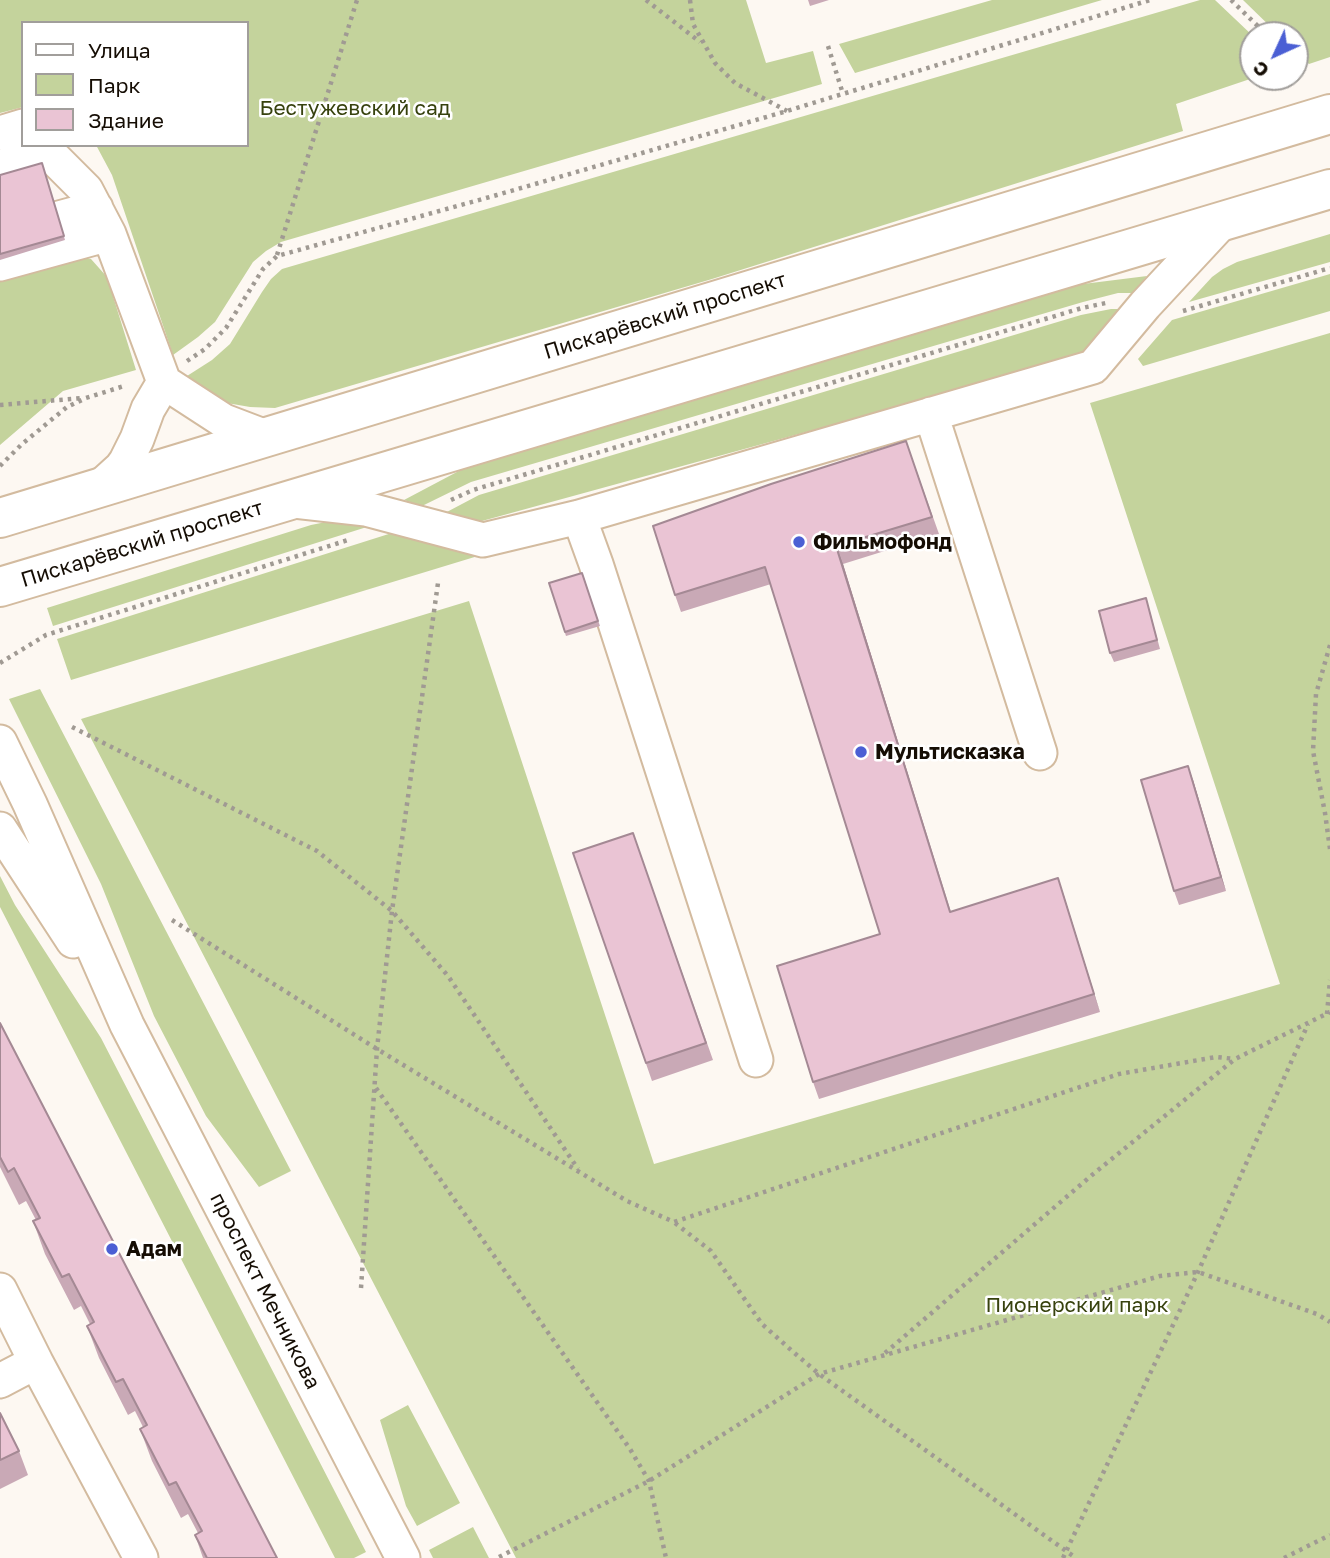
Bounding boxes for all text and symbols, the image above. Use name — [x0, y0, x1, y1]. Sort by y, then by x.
legend — [21, 21, 248, 147]
north arrow — [1239, 21, 1309, 91]
text: Улица — [88, 37, 151, 63]
text: С — [1247, 57, 1273, 83]
text: Парк — [88, 72, 141, 98]
park label: Бестужевский сад — [259, 95, 451, 121]
text: Здание — [88, 107, 164, 133]
street label: Пискарёвский проспект — [541, 267, 789, 365]
street label: Пискарёвский проспект — [18, 495, 266, 593]
place label: Фильмофонд — [813, 529, 952, 555]
marker: Фильмофонд — [791, 534, 807, 550]
place label: Мультисказка — [875, 739, 1025, 765]
marker: Мультисказка — [853, 744, 869, 760]
street label: проспект Мечникова — [204, 1188, 326, 1394]
place label: Адам — [126, 1236, 182, 1262]
marker: Адам — [104, 1241, 120, 1257]
park label: Пионерский парк — [986, 1292, 1168, 1318]

